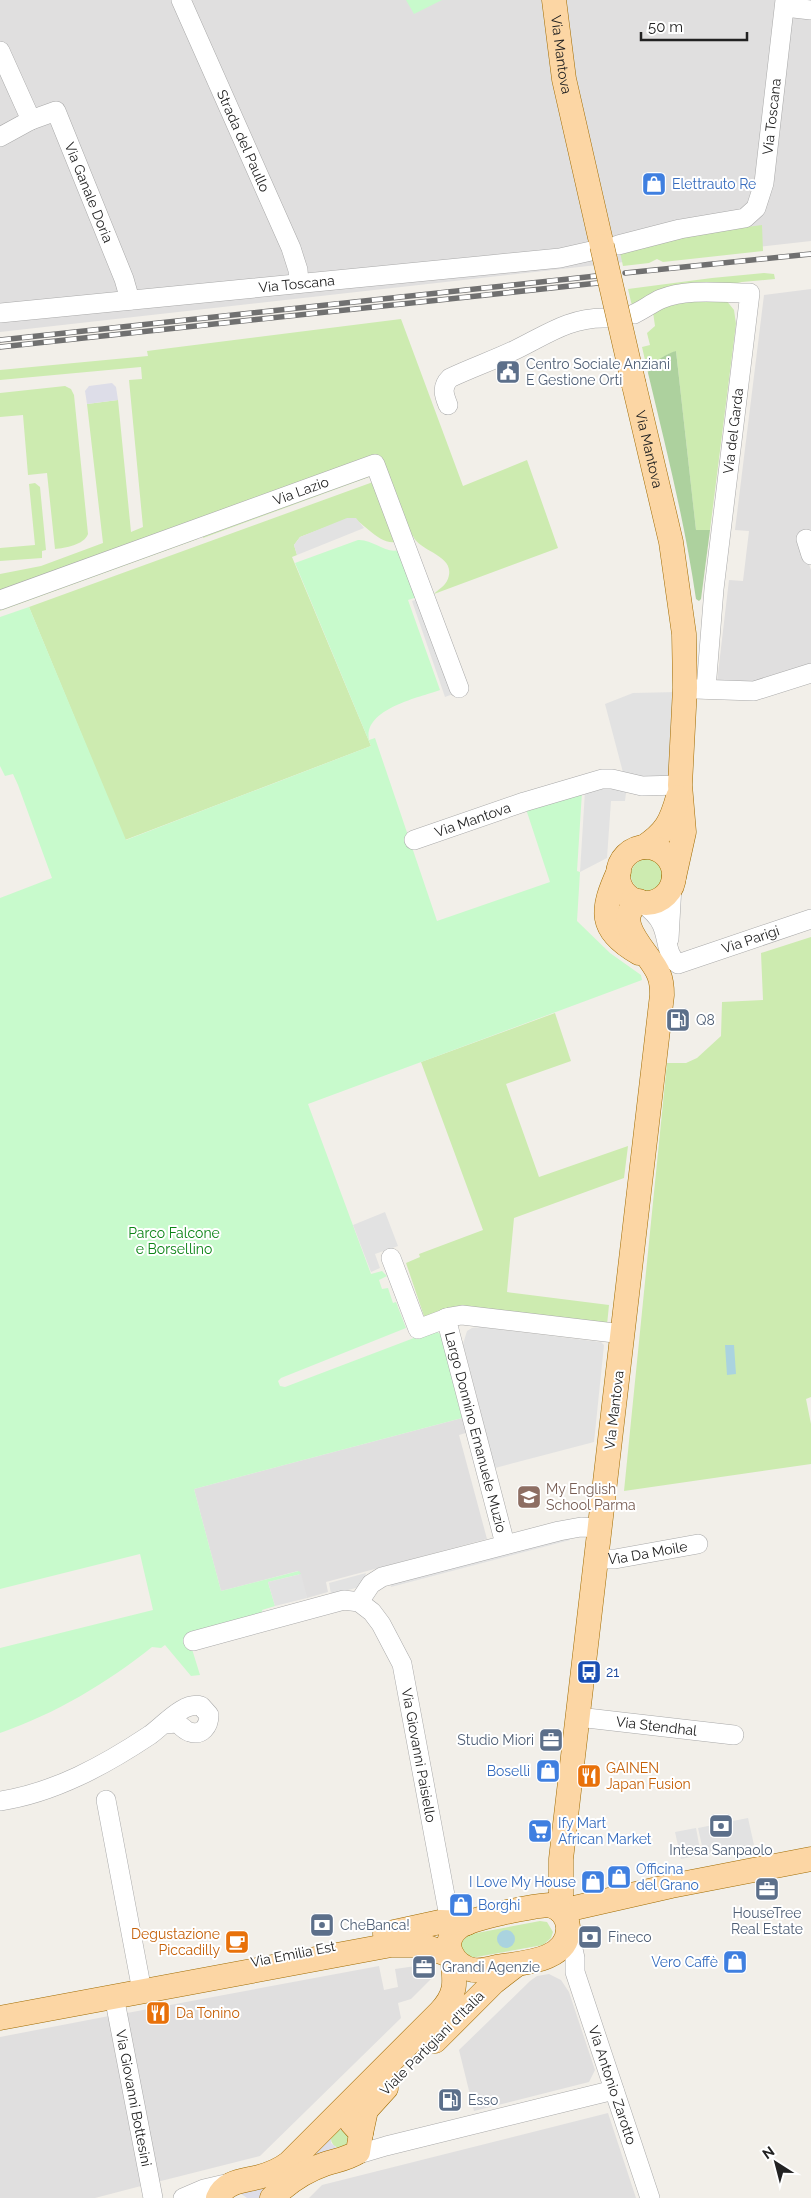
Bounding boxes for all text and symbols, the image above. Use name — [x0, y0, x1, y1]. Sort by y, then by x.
scale bar — [641, 10, 747, 42]
street label: Via Mantova — [548, 14, 575, 95]
text: 50 m — [648, 18, 683, 36]
street label: Via Toscana — [759, 78, 784, 155]
street label: Strada del Paullo — [214, 87, 273, 194]
street label: Via Ganale Doria — [61, 140, 116, 245]
shop icon: Elettrauto Re — [641, 171, 667, 197]
place label: Elettrauto Re — [672, 176, 756, 192]
street label: Via Toscana — [258, 272, 335, 296]
place label: Centro Sociale Anziani E Gestione Orti — [526, 356, 670, 388]
public building icon: Centro Sociale Anziani E Gestione Orti — [495, 359, 521, 385]
street label: Via del Garda — [720, 387, 746, 475]
street label: Via Mantova — [632, 409, 666, 490]
street label: Via Lazio — [271, 474, 331, 508]
street label: Via Mantova — [432, 799, 513, 840]
street label: Via Parigi — [720, 922, 781, 957]
fuel station icon: Q8 — [665, 1007, 691, 1033]
place label: Q8 — [696, 1012, 715, 1028]
park label: Parco Falcone e Borsellino — [128, 1225, 220, 1257]
street label: Largo Donnino Emanuele Muzio — [442, 1330, 510, 1534]
street label: Via Mantova — [601, 1370, 627, 1450]
place label: My English School Parma — [546, 1481, 636, 1513]
school or university icon: My English School Parma — [516, 1484, 542, 1510]
street label: Via Da Moile — [608, 1538, 689, 1567]
bus stop icon: 21 — [576, 1659, 602, 1685]
place label: 21 — [606, 1664, 619, 1680]
street label: Via Giovanni Paisiello — [399, 1687, 439, 1824]
street label: Via Stendhal — [615, 1713, 698, 1739]
office icon: Studio Miori — [538, 1727, 564, 1753]
place label: Studio Miori — [457, 1732, 534, 1748]
shop icon: Boselli — [535, 1758, 561, 1784]
place label: GAINEN Japan Fusion — [606, 1760, 691, 1792]
place label: Boselli — [487, 1763, 530, 1779]
restaurant icon: GAINEN Japan Fusion — [576, 1763, 602, 1789]
bank icon: Intesa Sanpaolo — [708, 1813, 734, 1839]
place label: Ify Mart African Market — [558, 1815, 652, 1847]
supermarket icon: Ify Mart African Market — [527, 1818, 553, 1844]
place label: Intesa Sanpaolo — [669, 1842, 773, 1858]
place label: Officina del Grano — [636, 1861, 699, 1893]
shop icon: Officina del Grano — [606, 1864, 632, 1890]
shop icon: I Love My House — [580, 1869, 606, 1895]
place label: I Love My House — [469, 1874, 576, 1890]
office icon: HouseTree Real Estate — [754, 1876, 780, 1902]
shop icon: Borghi — [448, 1892, 474, 1918]
place label: Borghi — [478, 1897, 520, 1913]
place label: HouseTree Real Estate — [731, 1905, 803, 1937]
bank icon: CheBanca! — [309, 1912, 335, 1938]
place label: CheBanca! — [340, 1917, 410, 1933]
bank icon: Fineco — [577, 1924, 603, 1950]
place label: Degustazione Piccadilly — [131, 1926, 220, 1958]
cafe icon: Degustazione Piccadilly — [224, 1929, 250, 1955]
place label: Fineco — [608, 1929, 652, 1945]
street label: Via Emilia Est — [249, 1938, 337, 1970]
shop icon: Vero Caffè — [722, 1949, 748, 1975]
office icon: Grandi Agenzie — [411, 1954, 437, 1980]
place label: Vero Caffè — [651, 1954, 718, 1970]
place label: Grandi Agenzie — [442, 1959, 540, 1975]
street label: Viale Partigiani d'Italia — [377, 1988, 487, 2098]
restaurant icon: Da Tonino — [145, 2000, 171, 2026]
place label: Da Tonino — [176, 2005, 240, 2021]
street label: Via Antonio Zarotto — [585, 2024, 640, 2147]
street label: Via Giovanni Bottesini — [113, 2028, 155, 2168]
fuel station icon: Esso — [437, 2087, 463, 2113]
place label: Esso — [468, 2092, 498, 2108]
north arrow — [751, 2138, 801, 2188]
text: N — [759, 2143, 777, 2162]

